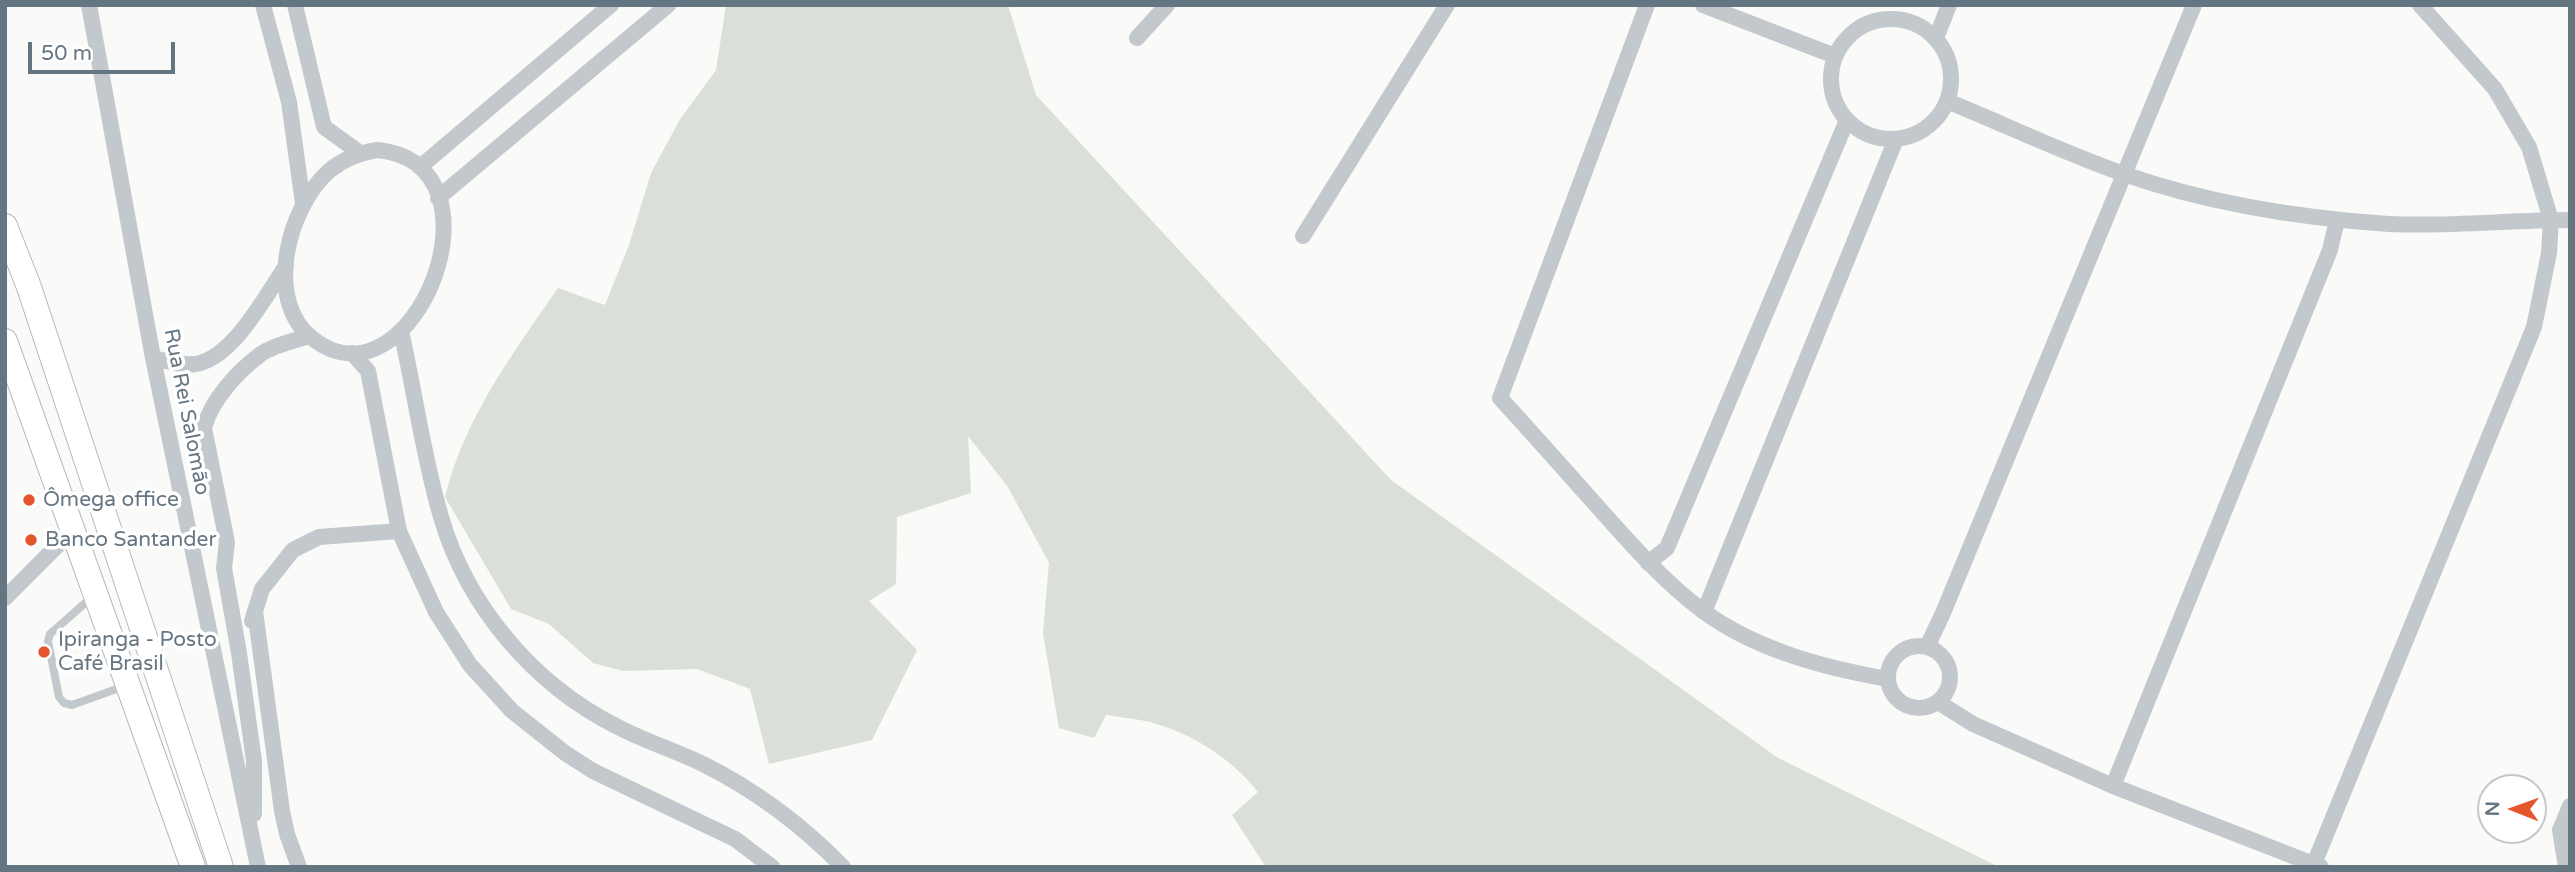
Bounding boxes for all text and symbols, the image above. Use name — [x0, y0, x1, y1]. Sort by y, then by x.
scale bar — [32, 28, 178, 72]
text: 50 m — [41, 41, 92, 66]
street label: Rua Rei Salomão — [157, 327, 215, 497]
place label: Ômega office — [43, 487, 179, 513]
marker: Ômega office — [21, 492, 37, 508]
place label: Banco Santander — [45, 527, 217, 553]
marker: Banco Santander — [23, 532, 39, 548]
place label: Ipiranga - Posto Café Brasil — [58, 627, 217, 677]
marker: Ipiranga - Posto Café Brasil — [36, 644, 52, 660]
north arrow — [2477, 774, 2547, 844]
text: N — [2482, 801, 2504, 816]

